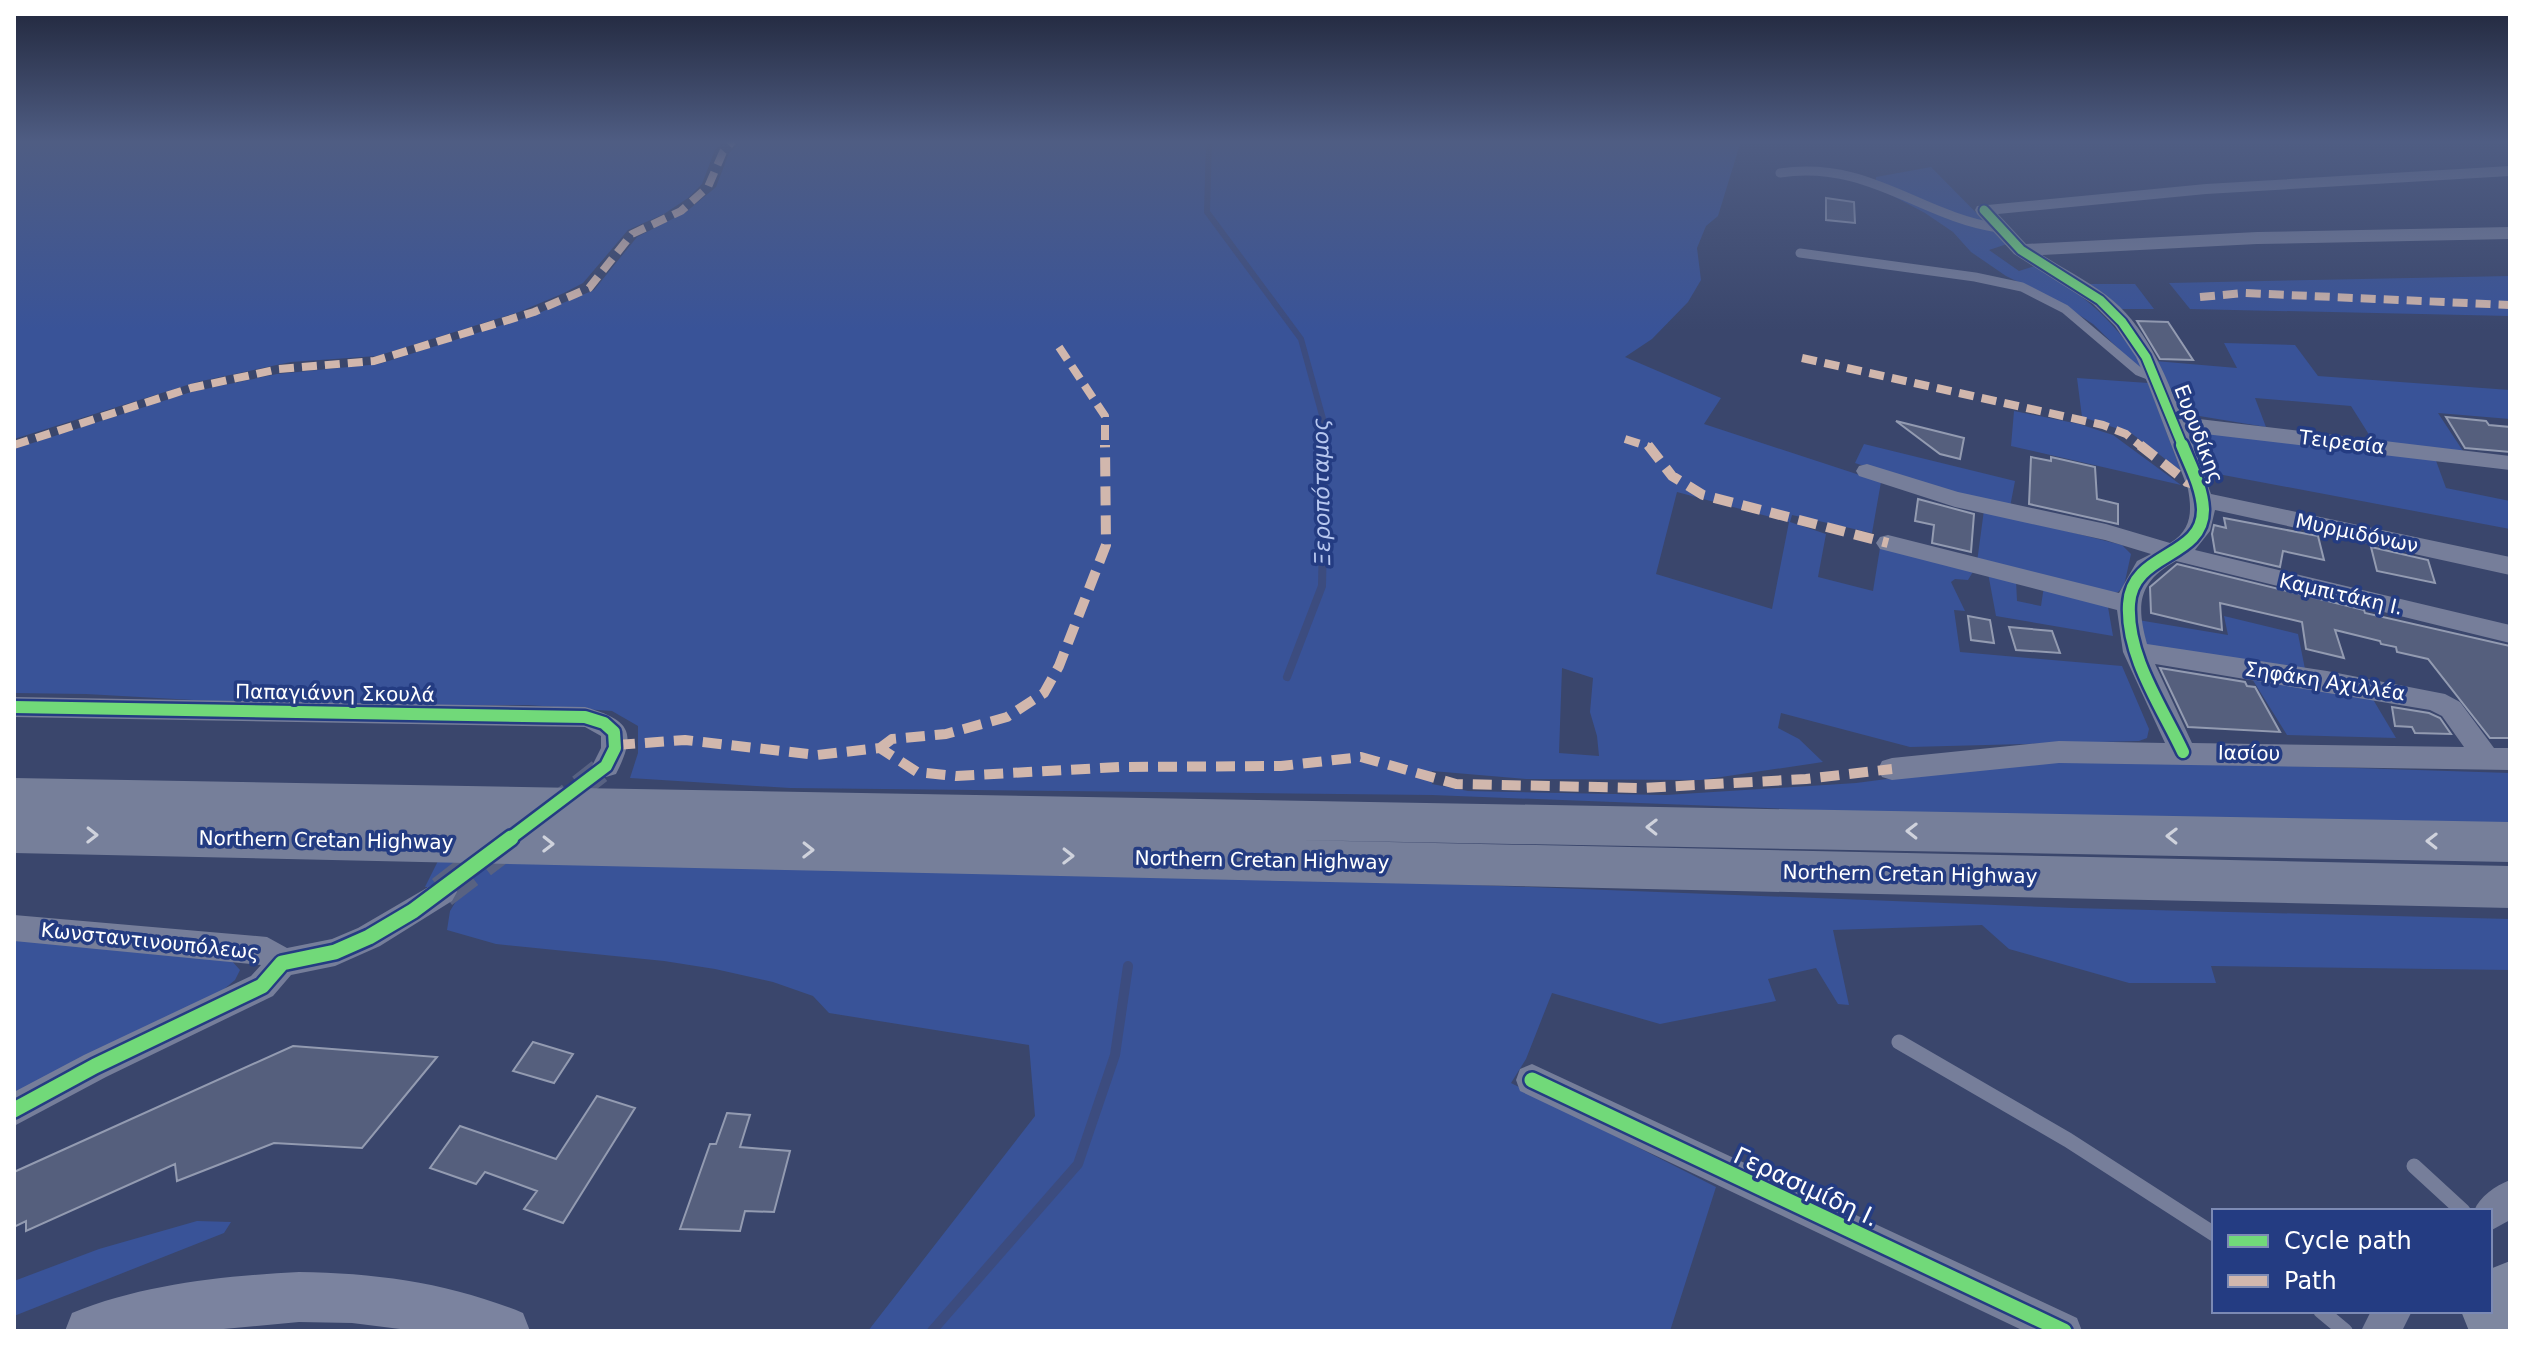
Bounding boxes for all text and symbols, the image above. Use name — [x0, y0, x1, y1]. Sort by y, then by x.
street label: Ευρυδίκης — [2169, 381, 2229, 487]
water label: Ξεροπόταμος — [1308, 418, 1335, 566]
street label: Τειρεσία — [2297, 425, 2386, 459]
street label: Μυρμιδόνων — [2294, 508, 2420, 558]
street label: Καμπιτάκη Ι. — [2277, 568, 2405, 620]
street label: Σηφάκη Αχιλλέα — [2243, 656, 2407, 706]
street label: Παπαγιάννη Σκουλά — [235, 679, 435, 707]
street label: Ιασίου — [2218, 740, 2280, 766]
one-way arrow — [1645, 818, 1658, 835]
one-way arrow — [1905, 822, 1918, 840]
one-way arrow — [86, 826, 99, 843]
street label: Northern Cretan Highway — [198, 826, 454, 854]
one-way arrow — [2165, 827, 2178, 845]
one-way arrow — [2425, 832, 2438, 849]
one-way arrow — [542, 836, 555, 853]
one-way arrow — [802, 841, 815, 859]
street label: Northern Cretan Highway — [1134, 846, 1390, 874]
one-way arrow — [1062, 847, 1075, 864]
street label: Northern Cretan Highway — [1782, 860, 2038, 888]
street label: Κωνσταντινουπόλεως — [40, 918, 260, 964]
street label: Γερασιμίδη Ι. — [1729, 1141, 1883, 1233]
legend — [2212, 1209, 2492, 1313]
text: Cycle path — [2284, 1227, 2412, 1255]
text: Path — [2284, 1267, 2337, 1295]

